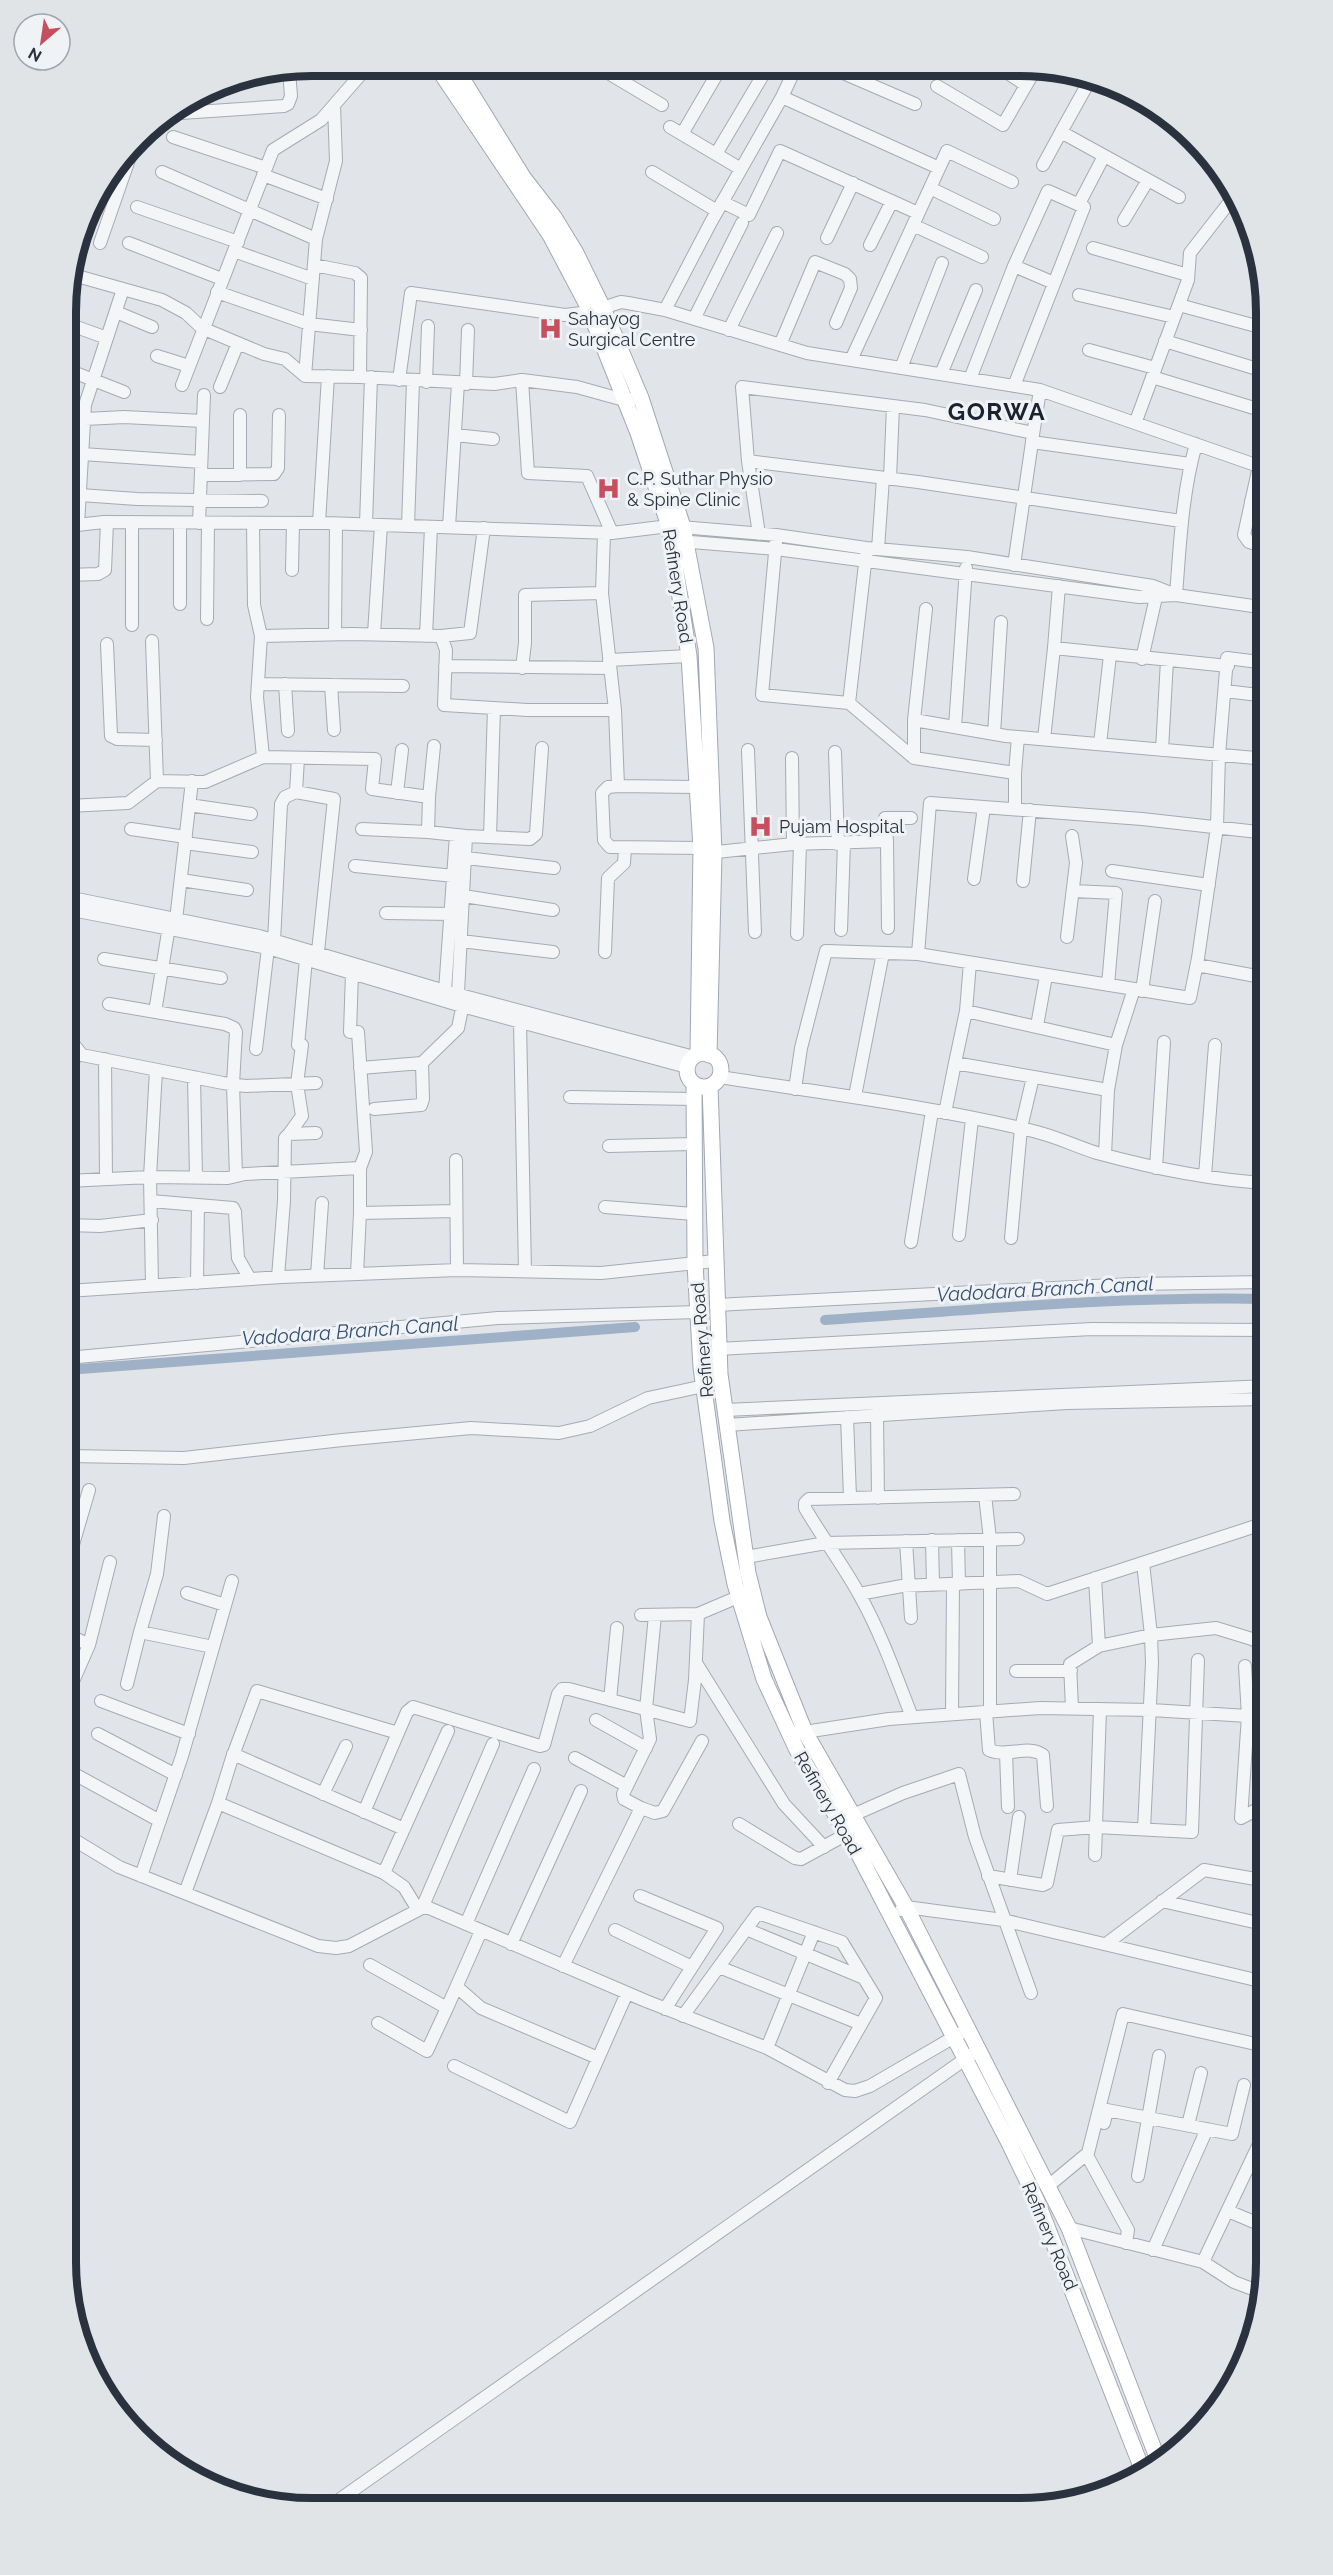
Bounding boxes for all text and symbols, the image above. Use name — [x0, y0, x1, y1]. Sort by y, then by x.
north arrow — [12, 12, 72, 72]
text: N — [25, 43, 45, 66]
place label: Sahayog Surgical Centre — [568, 308, 696, 350]
hospital icon: Sahayog Surgical Centre — [537, 315, 563, 341]
district label: GORWA — [948, 397, 1046, 426]
place label: C.P. Suthar Physio & Spine Clinic — [627, 468, 773, 510]
hospital icon: C.P. Suthar Physio & Spine Clinic — [596, 475, 622, 501]
street label: Refinery Road — [659, 527, 697, 645]
hospital icon: Pujam Hospital — [748, 813, 774, 839]
place label: Pujam Hospital — [779, 816, 904, 837]
water label: Vadodara Branch Canal — [936, 1271, 1154, 1307]
street label: Refinery Road — [687, 1282, 717, 1398]
water label: Vadodara Branch Canal — [241, 1311, 459, 1351]
street label: Refinery Road — [790, 1748, 866, 1858]
street label: Refinery Road — [1018, 2179, 1082, 2293]

